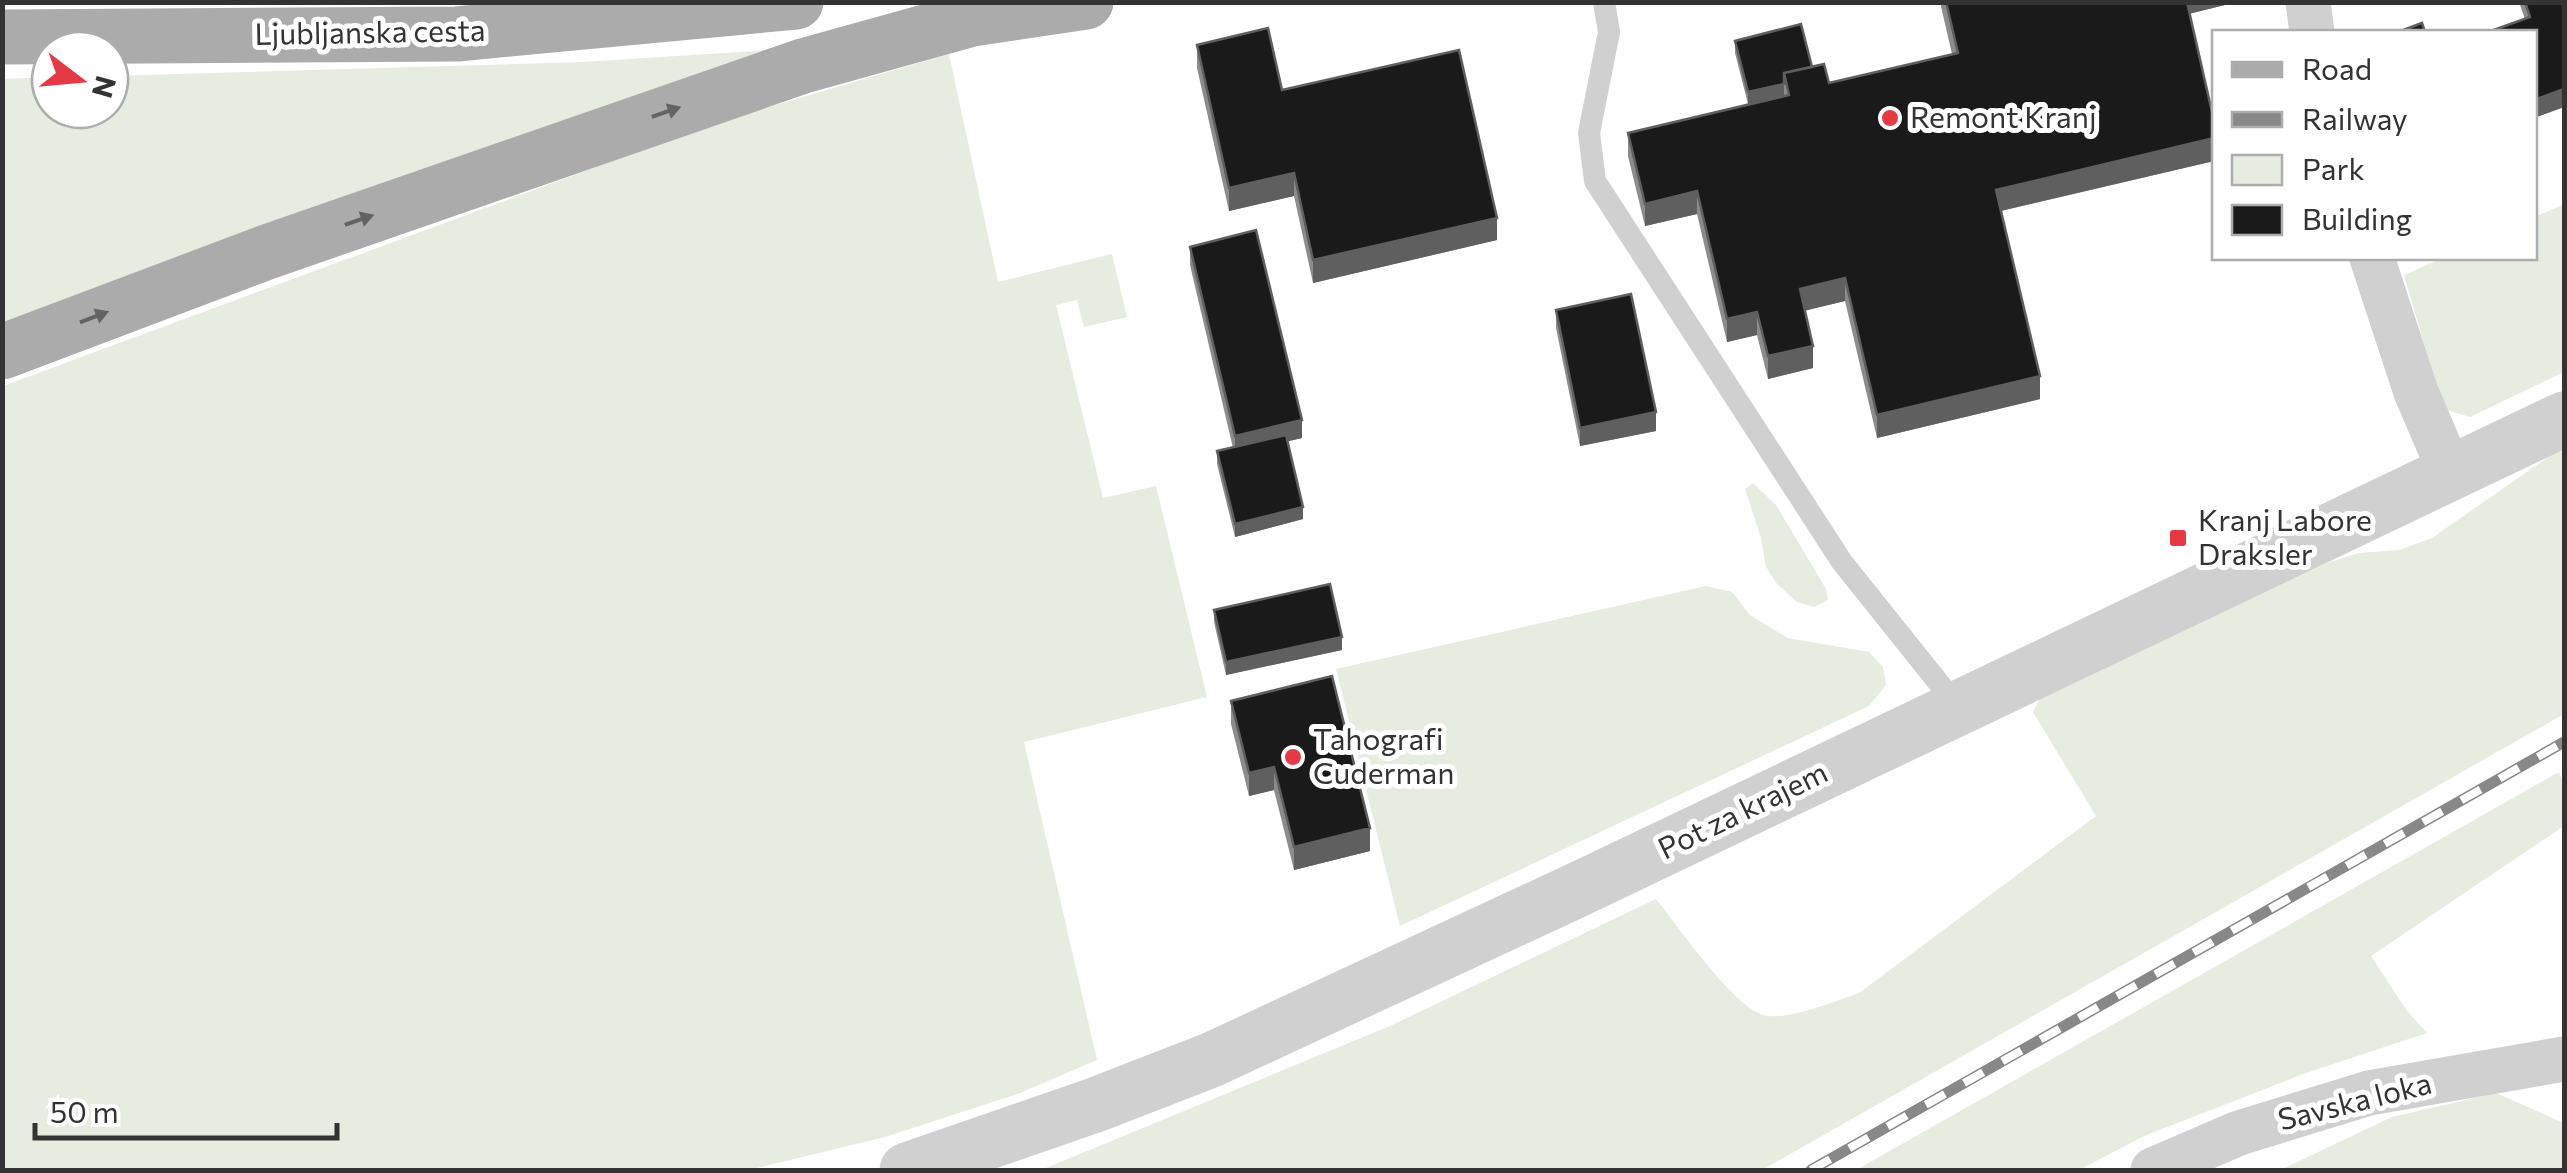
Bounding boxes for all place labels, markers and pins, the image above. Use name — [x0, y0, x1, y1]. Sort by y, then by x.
place label: Remont Kranj — [1910, 97, 2097, 134]
marker: Remont Kranj — [1879, 107, 1901, 129]
place label: Kranj Labore Draksler — [2198, 500, 2372, 571]
marker: Kranj Labore Draksler — [2167, 527, 2189, 549]
place label: Tahografi Cuderman — [1313, 719, 1455, 790]
marker: Tahografi Cuderman — [1282, 746, 1304, 768]

